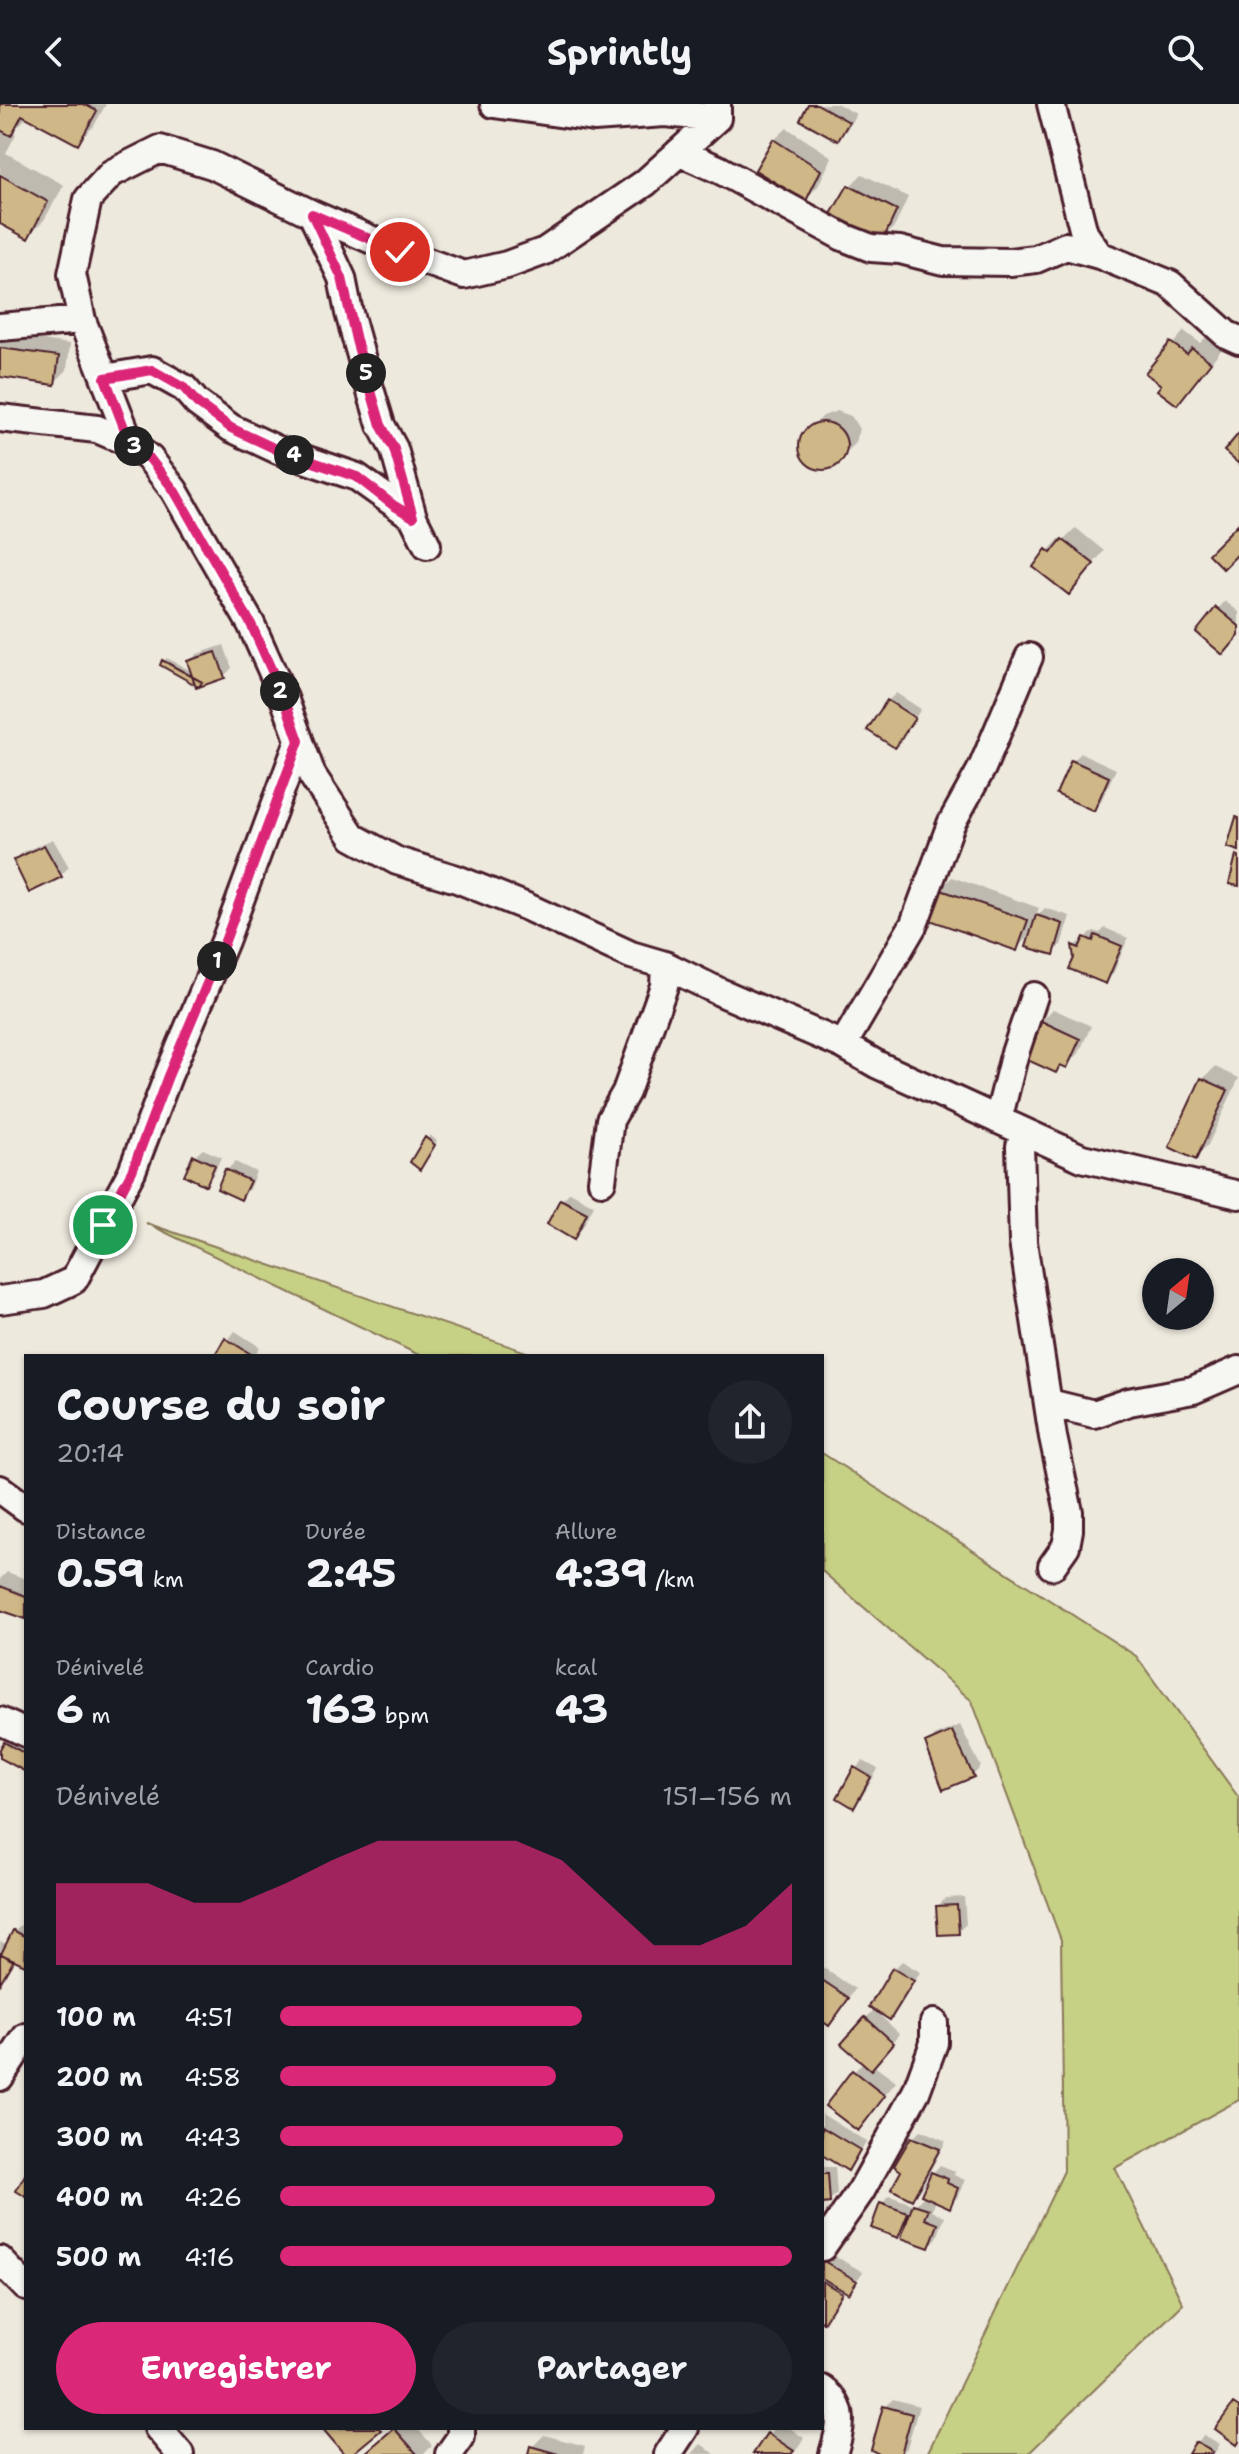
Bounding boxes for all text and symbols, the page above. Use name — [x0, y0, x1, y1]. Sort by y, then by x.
text: Sprintly — [547, 28, 692, 77]
icon: back — [32, 30, 76, 74]
icon: search — [1163, 30, 1207, 74]
pin — [366, 218, 434, 286]
icon: check — [378, 230, 422, 274]
pin: 5 — [346, 353, 386, 393]
text: 5 — [359, 358, 373, 387]
pin: 3 — [114, 426, 154, 466]
text: 3 — [126, 431, 142, 460]
pin: 4 — [274, 435, 314, 475]
text: 4 — [286, 440, 302, 469]
pin: 2 — [260, 671, 300, 711]
text: 2 — [272, 676, 288, 705]
pin: 1 — [197, 941, 237, 981]
text: 1 — [212, 946, 222, 975]
pin — [69, 1191, 137, 1259]
icon: arrive — [81, 1203, 125, 1247]
north arrow — [1142, 1258, 1214, 1330]
map controls — [1142, 1258, 1214, 1330]
text: Course du soir — [56, 1375, 386, 1434]
button: share — [708, 1380, 792, 1464]
text: 20:14 — [56, 1435, 124, 1470]
text: Distance — [56, 1517, 146, 1546]
text: Durée — [305, 1517, 366, 1546]
text: Allure — [555, 1517, 618, 1546]
text: 0.59 — [56, 1546, 145, 1600]
text: 2:45 — [305, 1546, 397, 1600]
text: 4:39 — [555, 1546, 648, 1600]
text: km — [145, 1565, 184, 1594]
text: /km — [648, 1565, 695, 1594]
text: Dénivelé — [56, 1653, 144, 1682]
text: Cardio — [305, 1653, 374, 1682]
text: kcal — [555, 1653, 597, 1682]
text: 6 — [56, 1682, 84, 1736]
text: 163 — [305, 1682, 377, 1736]
text: 43 — [555, 1682, 609, 1736]
text: m — [84, 1701, 110, 1730]
text: bpm — [377, 1701, 429, 1730]
text: Dénivelé — [56, 1778, 161, 1813]
text: 151–156 m — [662, 1778, 792, 1813]
text: 100 m — [56, 1999, 136, 2034]
text: 4:51 — [184, 1999, 233, 2034]
text: 200 m — [56, 2059, 143, 2094]
text: 4:58 — [184, 2059, 241, 2094]
text: 300 m — [56, 2119, 143, 2154]
text: 4:43 — [184, 2119, 241, 2154]
text: 400 m — [56, 2179, 143, 2214]
text: 4:26 — [184, 2179, 242, 2214]
text: 500 m — [56, 2239, 141, 2274]
text: 4:16 — [184, 2239, 235, 2274]
button: Enregistrer — [56, 2322, 416, 2414]
button: Partager — [432, 2322, 792, 2414]

